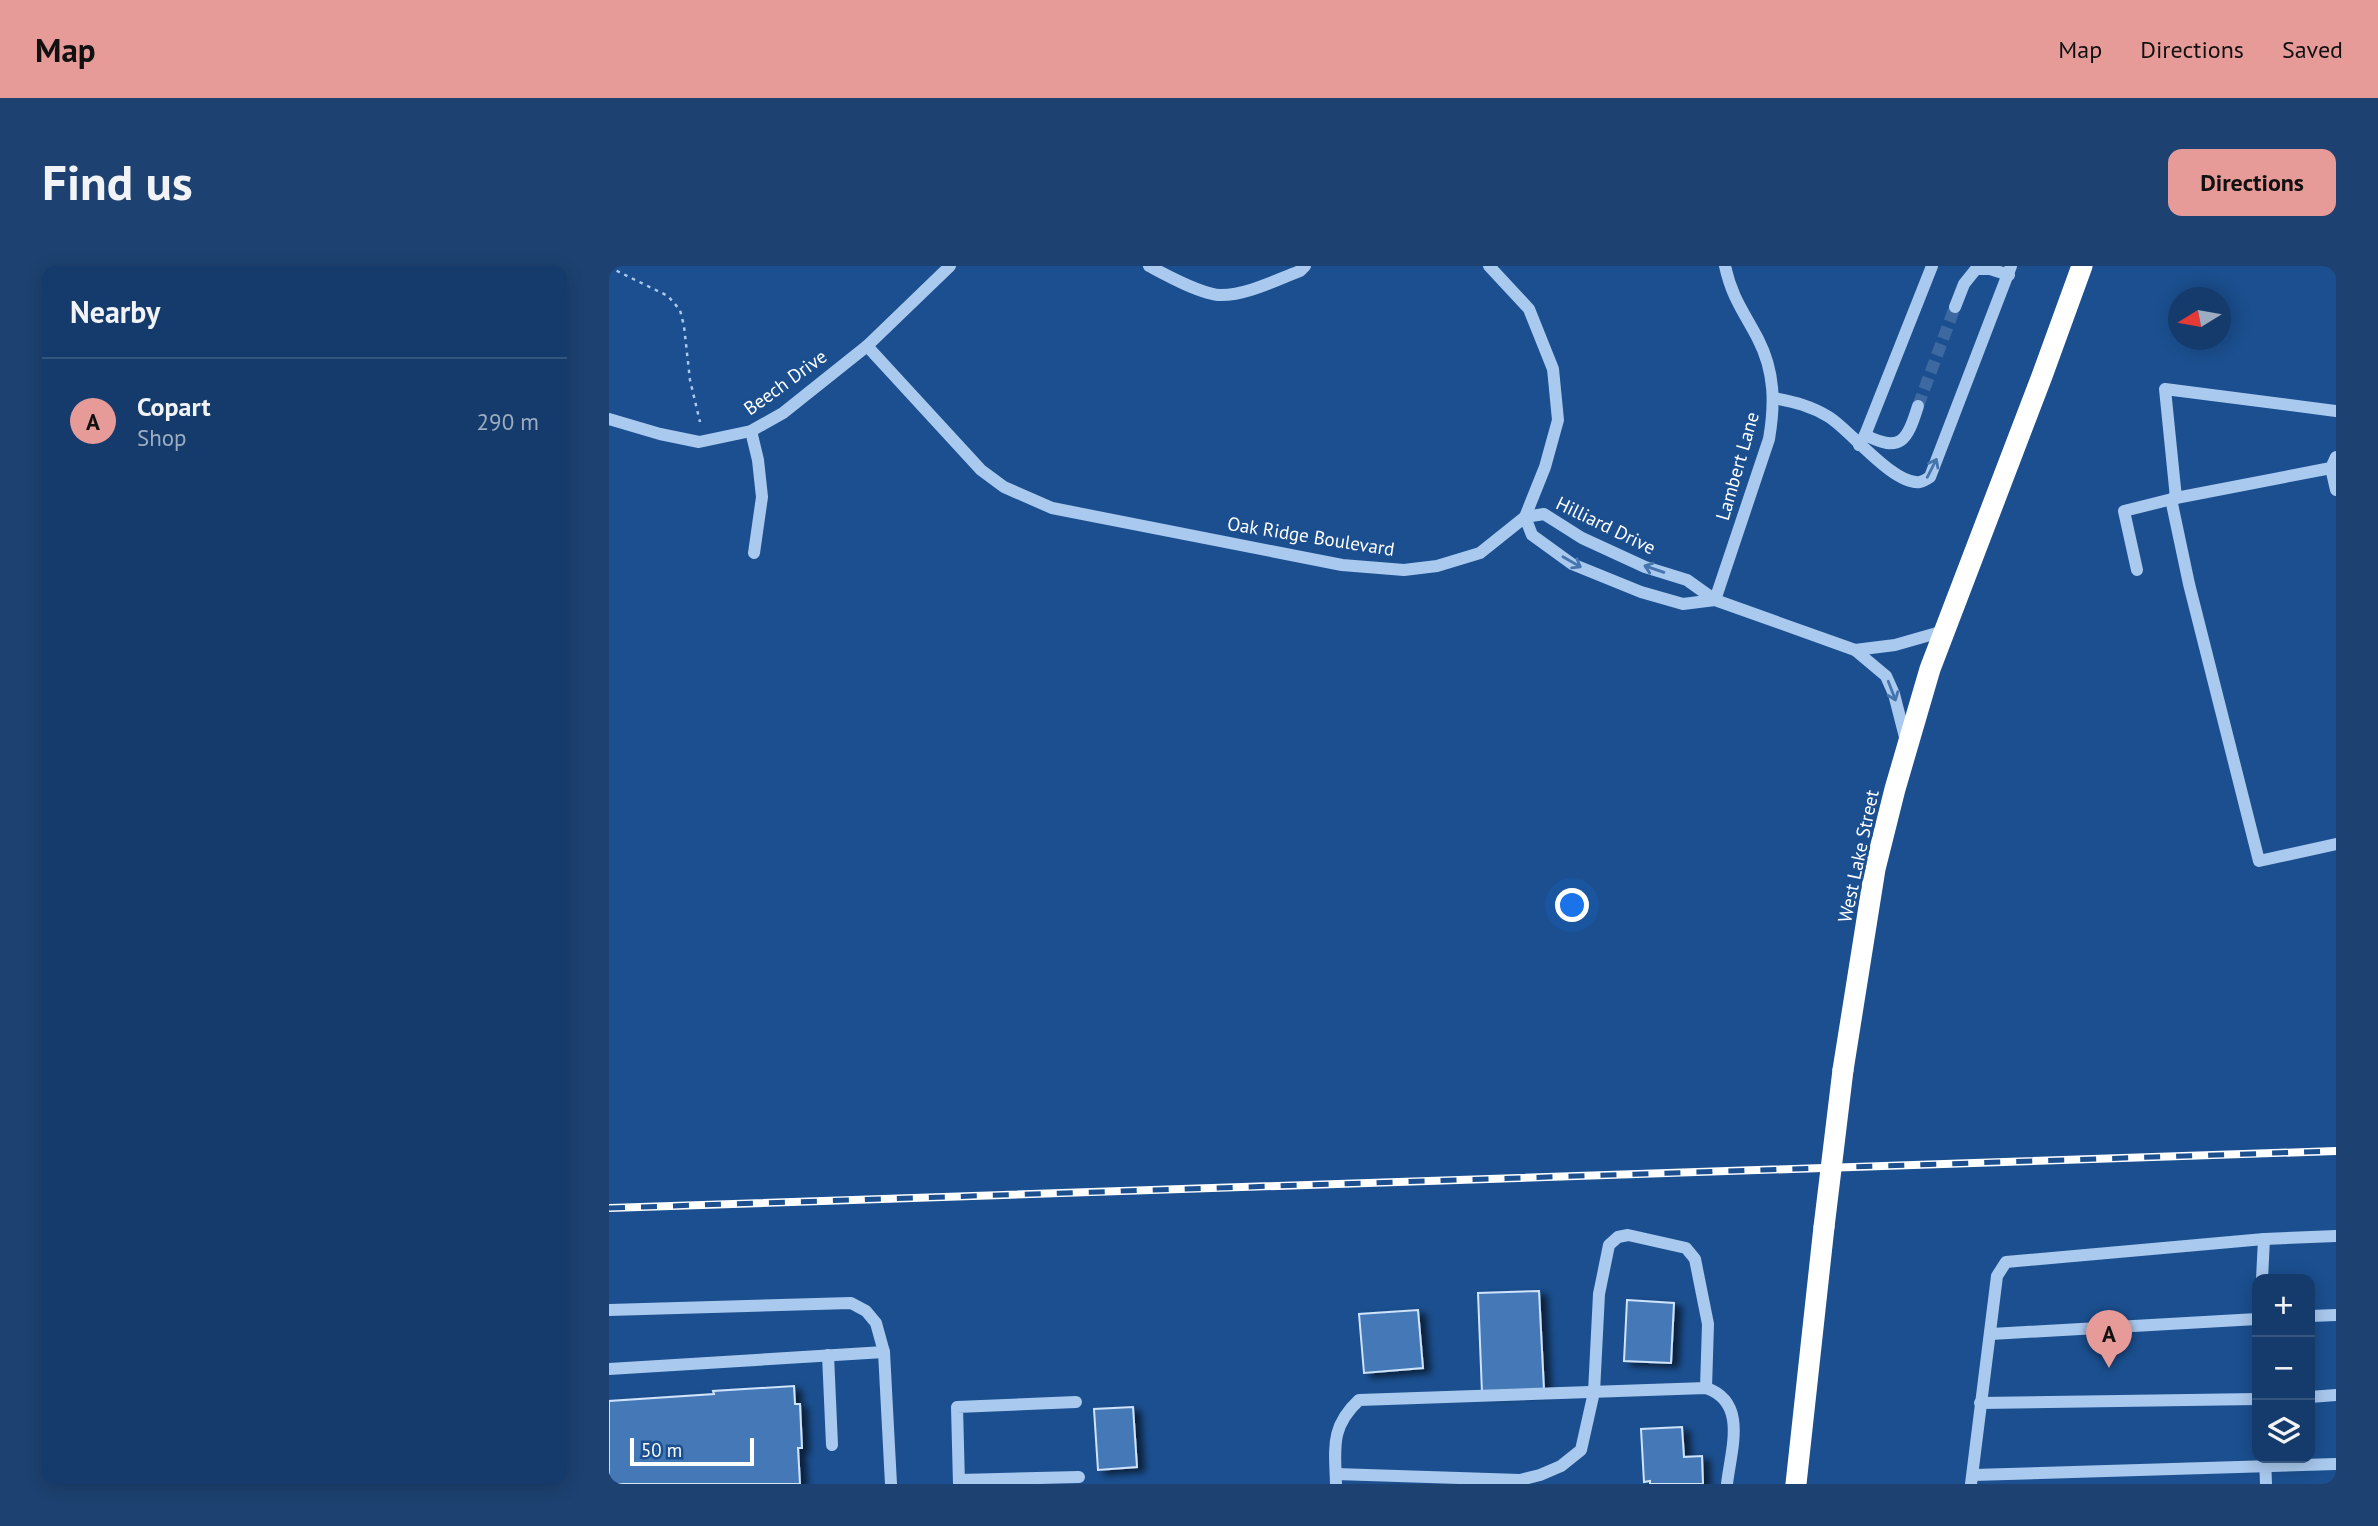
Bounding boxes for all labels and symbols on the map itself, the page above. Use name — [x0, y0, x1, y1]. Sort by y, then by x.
north arrow — [2168, 287, 2231, 350]
street label: Beech Drive — [739, 344, 831, 420]
street label: Lambert Lane — [1710, 409, 1764, 523]
one-way arrow — [1926, 459, 1940, 479]
street label: Hilliard Drive — [1552, 491, 1660, 559]
street label: Oak Ridge Boulevard — [1226, 511, 1396, 561]
one-way arrow — [1561, 555, 1581, 569]
one-way arrow — [1644, 562, 1666, 574]
one-way arrow — [1886, 680, 1899, 702]
street label: West Lake Street — [1832, 787, 1884, 925]
your location — [1555, 888, 1589, 922]
pin: A — [2086, 1310, 2132, 1368]
scale bar — [630, 1435, 754, 1467]

